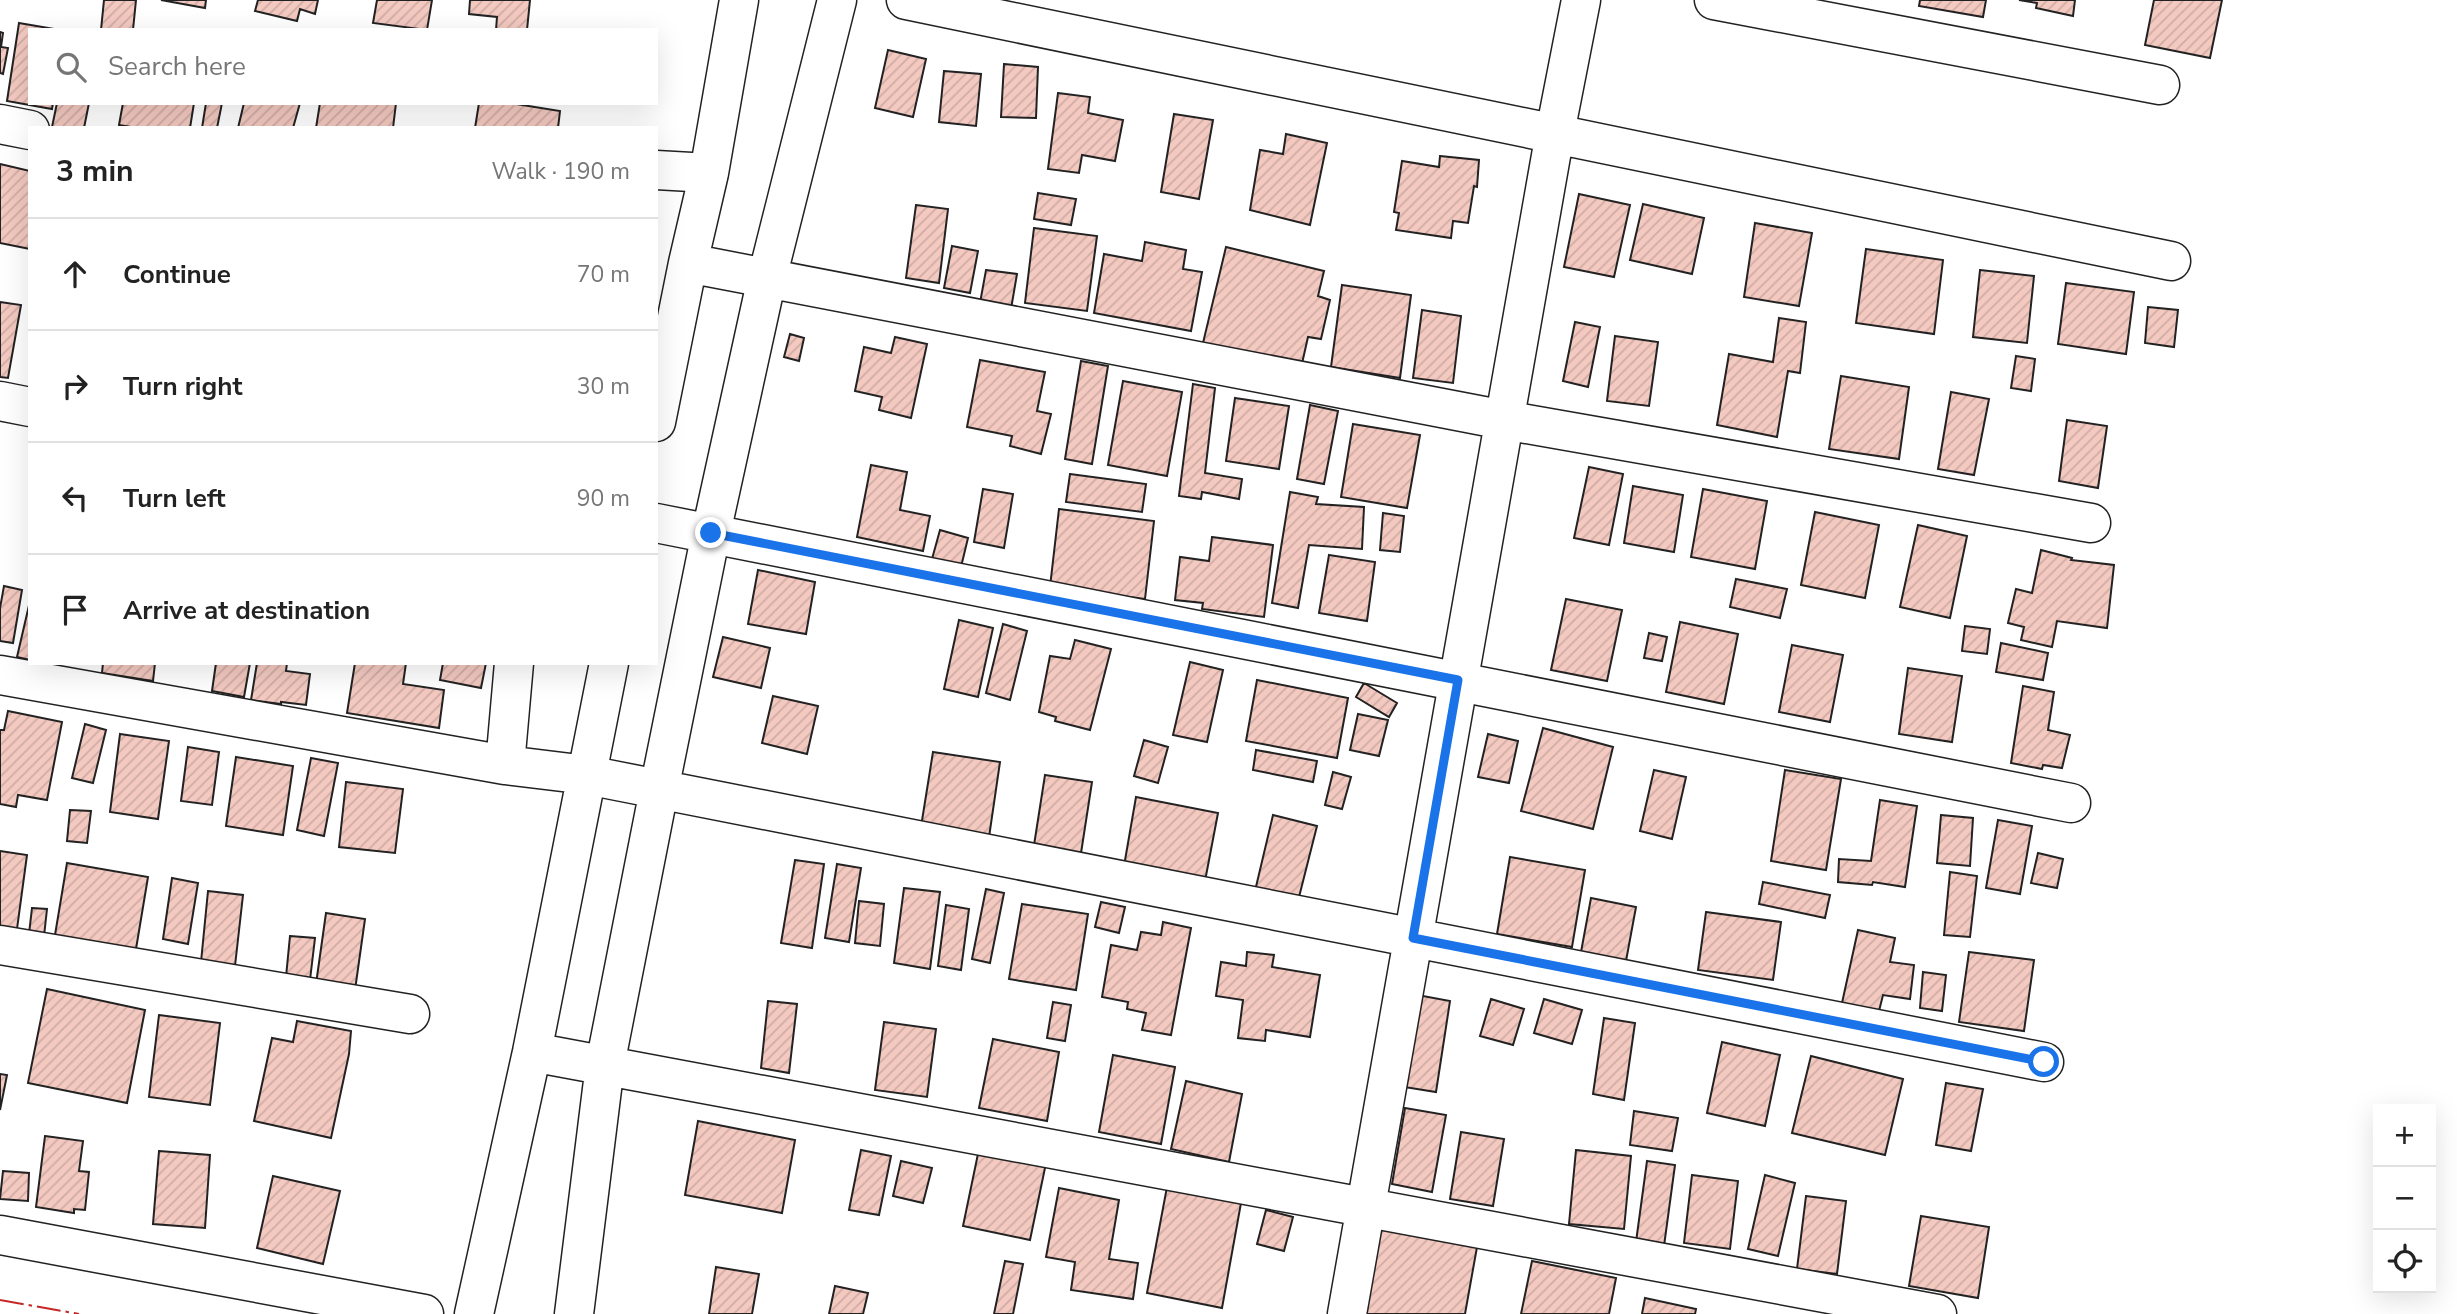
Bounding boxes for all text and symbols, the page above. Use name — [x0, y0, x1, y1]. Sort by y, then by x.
search box — [28, 28, 658, 105]
icon: search — [52, 48, 90, 86]
text: Search here — [108, 49, 246, 84]
text: 3 min — [56, 151, 134, 192]
text: Walk · 190 m — [491, 156, 630, 187]
icon: ahead — [56, 255, 94, 293]
text: Continue — [123, 257, 231, 292]
text: 70 m — [577, 259, 630, 290]
icon: right — [56, 367, 94, 405]
text: Turn right — [123, 369, 242, 404]
text: 30 m — [577, 371, 630, 402]
icon: left — [56, 479, 94, 517]
text: Turn left — [123, 481, 226, 516]
text: 90 m — [577, 483, 630, 514]
route end — [695, 517, 726, 548]
icon: arrive — [56, 591, 94, 629]
text: Arrive at destination — [123, 593, 370, 628]
route start — [2028, 1046, 2059, 1077]
map controls — [2373, 1104, 2436, 1293]
button: + — [2373, 1104, 2436, 1167]
button: − — [2373, 1167, 2436, 1230]
button: locate — [2373, 1230, 2436, 1293]

